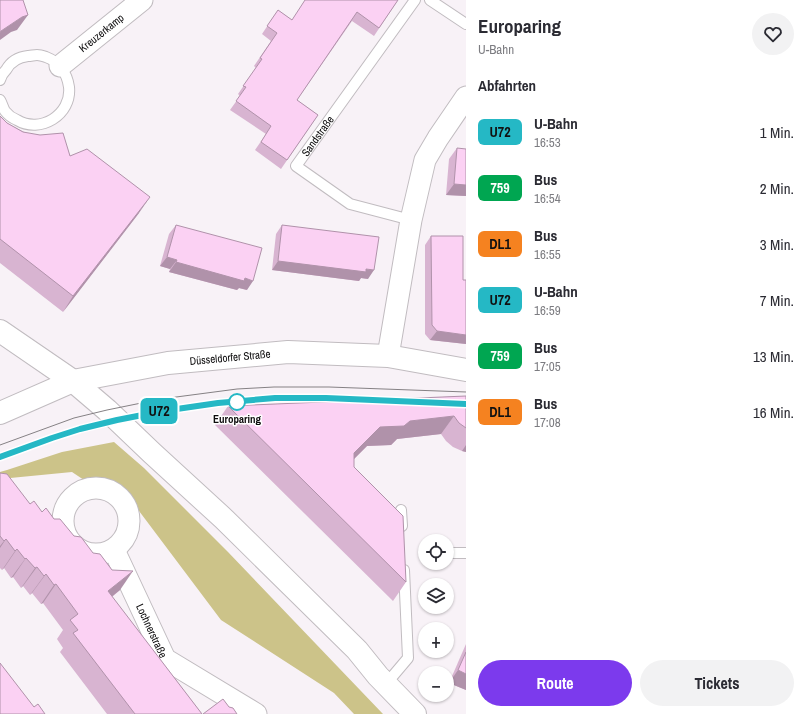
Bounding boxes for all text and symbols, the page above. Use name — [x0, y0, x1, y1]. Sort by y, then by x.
street label: Kreuzerkamp — [76, 10, 127, 55]
text: Europaring — [478, 13, 561, 39]
button: heart — [752, 13, 794, 55]
text: U-Bahn — [478, 41, 514, 58]
text: Abfahrten — [478, 75, 536, 96]
street label: Sandstraße — [298, 113, 337, 159]
text: U-Bahn — [534, 113, 578, 134]
text: 1 Min. — [760, 122, 794, 143]
text: U72 — [489, 123, 511, 141]
text: 16:53 — [534, 134, 561, 151]
text: Bus — [534, 169, 557, 190]
text: 2 Min. — [760, 178, 794, 199]
text: 759 — [490, 179, 510, 197]
text: 16:54 — [534, 190, 561, 207]
text: Bus — [534, 225, 557, 246]
text: 3 Min. — [760, 234, 794, 255]
text: DL1 — [489, 235, 511, 253]
text: 16:55 — [534, 246, 561, 263]
text: U-Bahn — [534, 281, 578, 302]
text: 7 Min. — [760, 290, 794, 311]
text: U72 — [489, 291, 511, 309]
text: 16:59 — [534, 302, 561, 319]
text: Bus — [534, 337, 557, 358]
text: 13 Min. — [753, 346, 794, 367]
street label: Düsseldorfer Straße — [189, 347, 271, 368]
text: 759 — [490, 347, 510, 365]
text: 17:05 — [534, 358, 561, 375]
marker: Europaring — [228, 393, 246, 411]
text: Bus — [534, 393, 557, 414]
line badge: U72 — [136, 398, 182, 424]
text: U72 — [148, 402, 170, 420]
text: 16 Min. — [753, 402, 794, 423]
text: DL1 — [489, 403, 511, 421]
place label: Europaring — [213, 412, 262, 426]
text: 17:08 — [534, 414, 561, 431]
map controls — [418, 534, 454, 702]
button: locate — [418, 534, 454, 570]
button: layers — [418, 578, 454, 614]
street label: Lochnerstraße — [133, 601, 170, 660]
button: + — [418, 622, 454, 658]
button: Route — [478, 660, 632, 706]
button: Tickets — [640, 660, 794, 706]
button: − — [418, 666, 454, 702]

